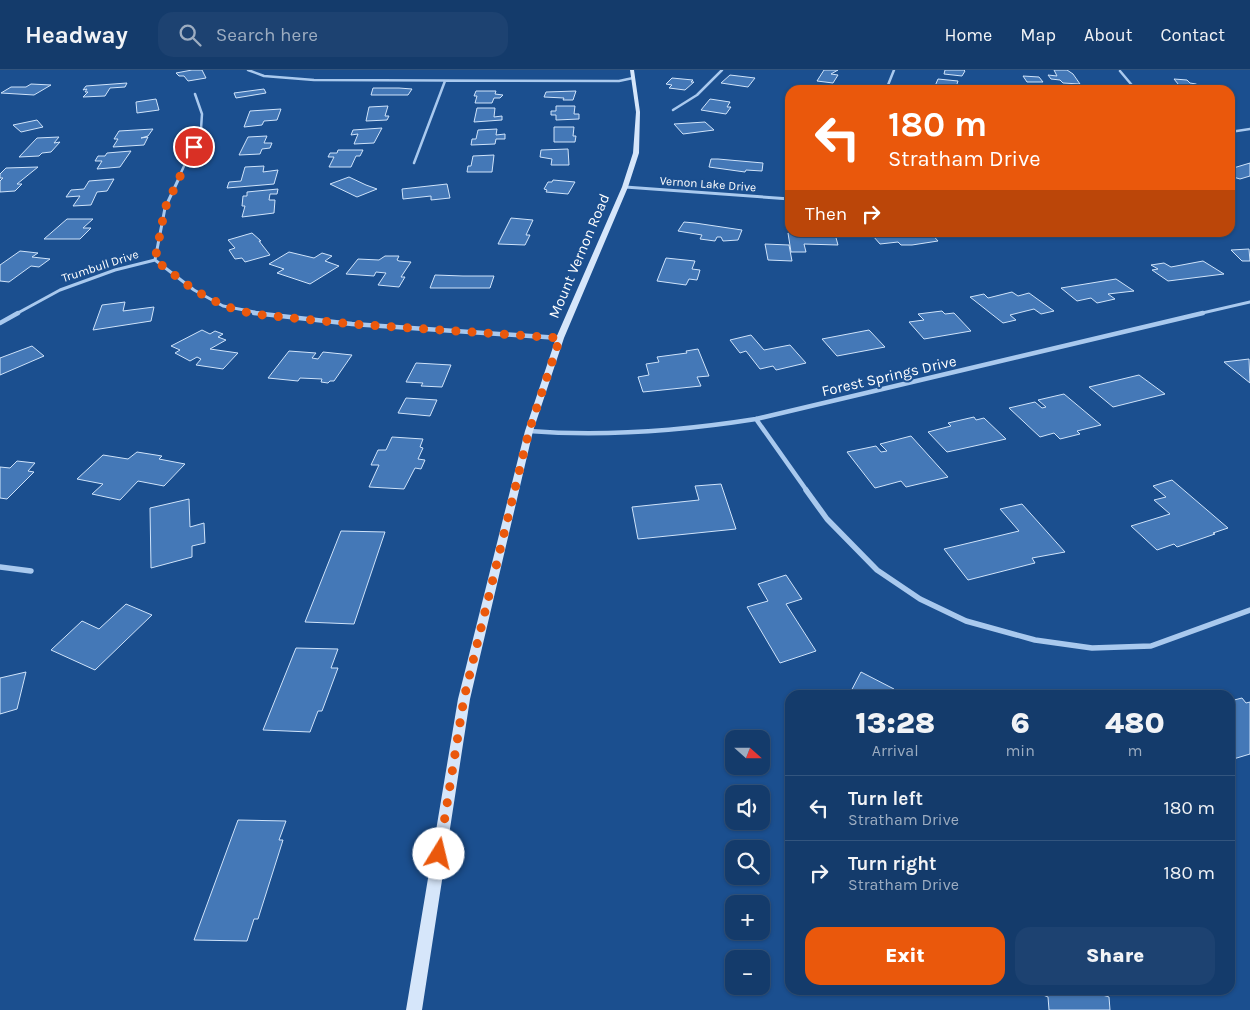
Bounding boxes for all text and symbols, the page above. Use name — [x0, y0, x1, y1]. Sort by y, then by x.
search box — [158, 12, 508, 57]
text: Headway — [25, 21, 128, 49]
icon: search — [176, 21, 204, 49]
text: Search here — [216, 24, 318, 46]
text: Home — [944, 24, 992, 46]
text: Map — [1020, 24, 1056, 46]
text: About — [1084, 24, 1133, 46]
text: Contact — [1161, 24, 1225, 46]
text: 180 m — [888, 104, 987, 145]
icon: left — [805, 105, 870, 170]
pin — [173, 126, 215, 168]
icon: arrive — [180, 133, 208, 161]
text: Stratham Drive — [888, 146, 1040, 172]
street label: Vernon Lake Drive — [659, 174, 757, 194]
street label: Mount Vernon Road — [545, 191, 613, 321]
icon: right — [857, 200, 885, 228]
text: Then — [805, 203, 847, 225]
street label: Trumbull Drive — [60, 247, 140, 285]
street label: Forest Springs Drive — [820, 352, 958, 400]
text: 13:28 — [855, 705, 935, 741]
text: 6 — [1010, 705, 1030, 741]
text: 480 — [1105, 705, 1165, 741]
north arrow — [725, 730, 770, 775]
map controls — [725, 730, 770, 995]
text: Arrival — [872, 741, 919, 760]
text: min — [1005, 741, 1035, 760]
text: m — [1127, 741, 1142, 760]
button: sound — [725, 785, 770, 830]
text: Turn left — [848, 788, 923, 810]
icon: left — [805, 794, 833, 822]
text: 180 m — [1163, 797, 1215, 819]
text: Stratham Drive — [848, 810, 959, 829]
position arrow — [412, 827, 464, 879]
button: search — [725, 840, 770, 885]
text: Turn right — [848, 853, 937, 875]
icon: right — [805, 859, 833, 887]
text: 180 m — [1163, 862, 1215, 884]
text: Stratham Drive — [848, 875, 959, 894]
button: + — [725, 895, 770, 940]
button: Exit — [805, 927, 1005, 985]
button: Share — [1015, 927, 1215, 985]
button: − — [725, 950, 770, 995]

